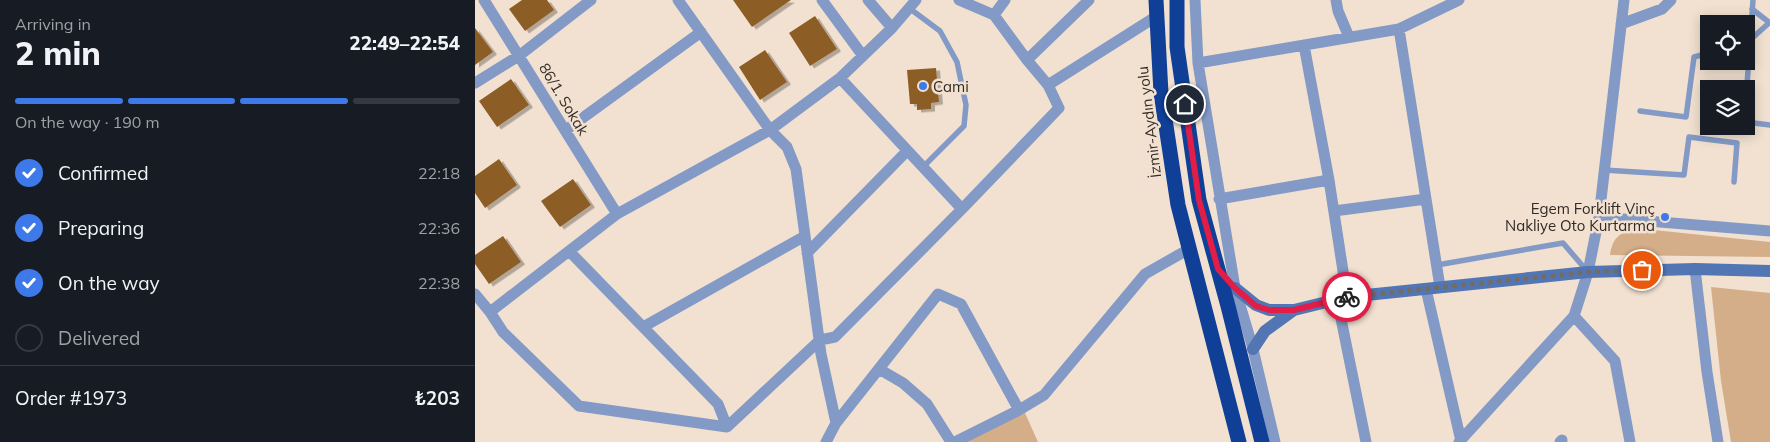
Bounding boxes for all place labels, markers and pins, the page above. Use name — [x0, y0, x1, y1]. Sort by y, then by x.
place label: Cami — [933, 77, 969, 96]
marker: Cami — [917, 80, 929, 92]
pin — [1164, 83, 1206, 125]
place label: Egem Forklift Vinç Nakliye Oto Kurtarma — [1505, 199, 1655, 235]
marker: Egem Forklift Vinç Nakliye Oto Kurtarma — [1659, 211, 1671, 223]
pin — [1621, 249, 1663, 291]

